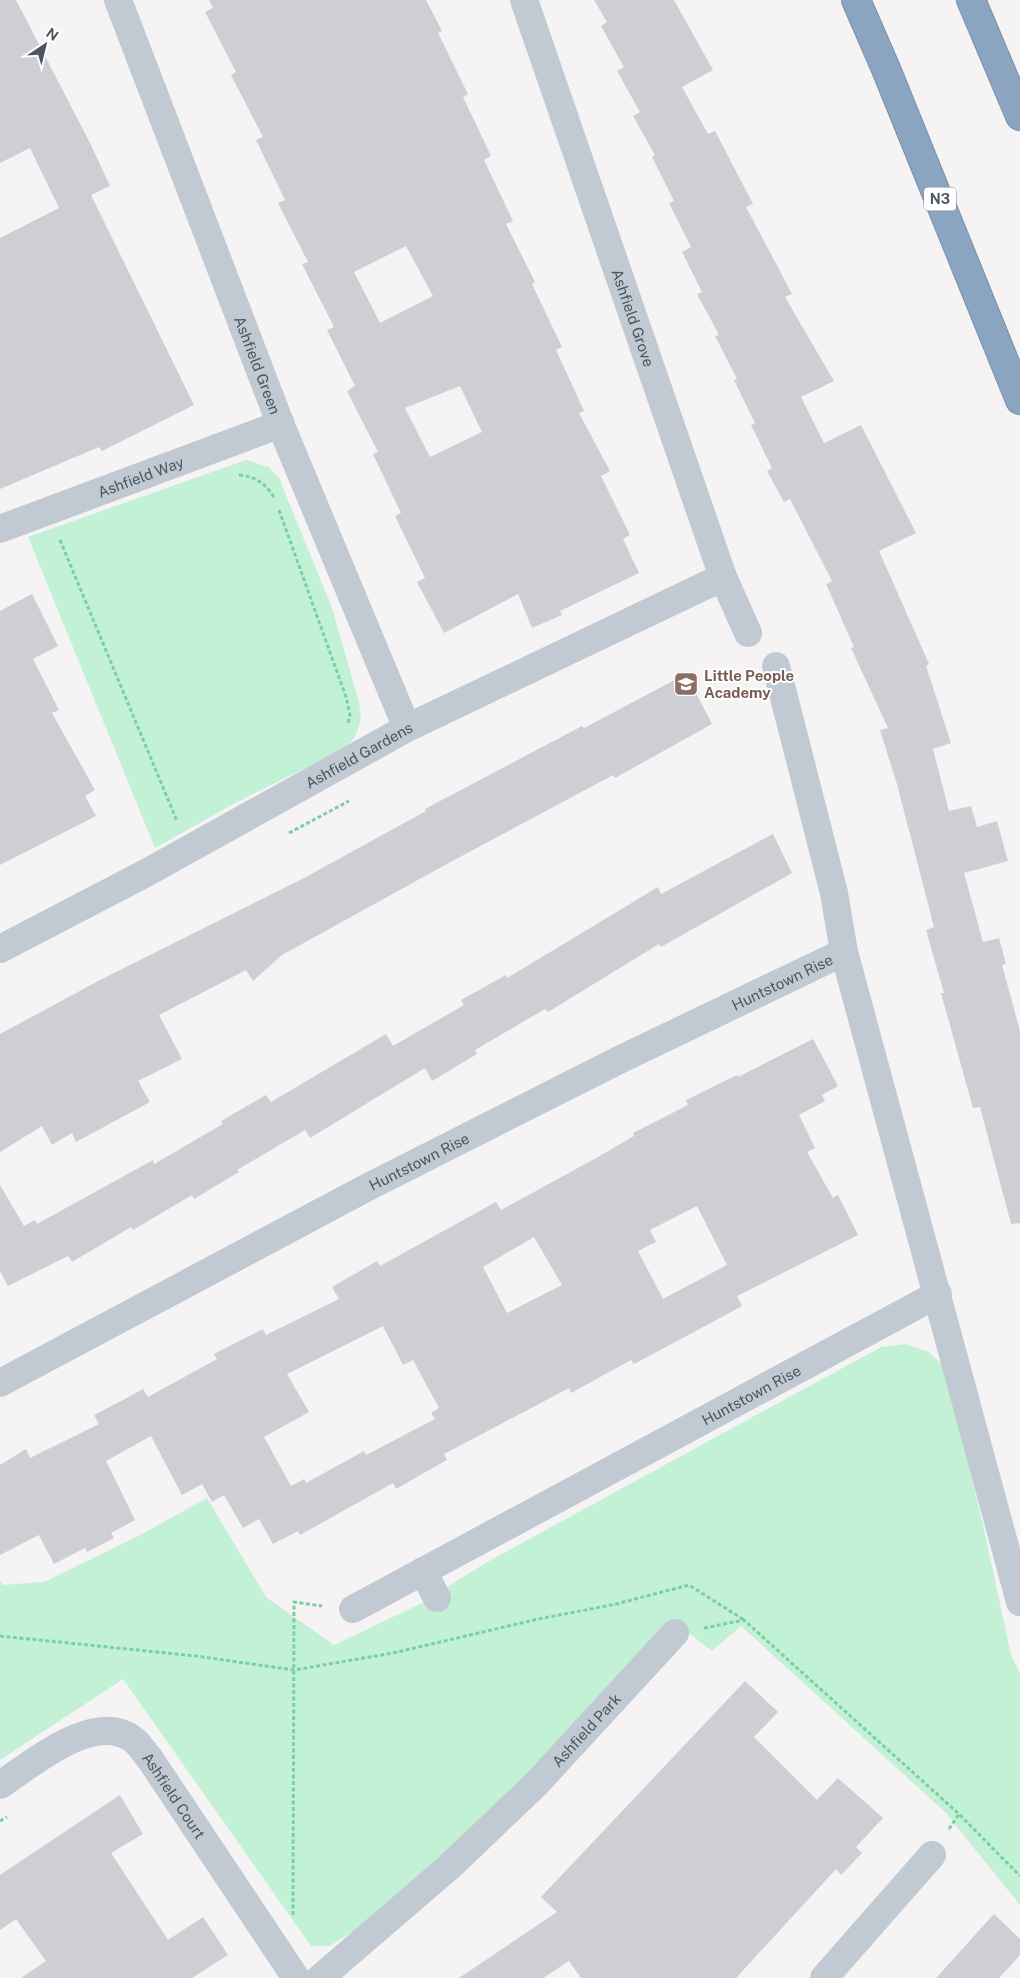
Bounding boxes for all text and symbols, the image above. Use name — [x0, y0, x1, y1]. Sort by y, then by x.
north arrow — [20, 20, 70, 70]
text: N — [43, 25, 62, 44]
road number: N3 — [924, 188, 956, 210]
street label: Ashfield Grove — [609, 267, 658, 369]
street label: Ashfield Green — [231, 314, 284, 417]
street label: Ashfield Way — [95, 453, 186, 500]
place label: Little People Academy — [704, 667, 794, 701]
school or university icon: Little People Academy — [673, 671, 699, 697]
street label: Ashfield Gardens — [302, 718, 415, 791]
street label: Huntstown Rise — [729, 950, 835, 1013]
street label: Huntstown Rise — [366, 1129, 472, 1194]
street label: Huntstown Rise — [699, 1361, 803, 1428]
street label: Ashfield Park — [548, 1690, 624, 1770]
street label: Ashfield Court — [139, 1748, 209, 1842]

